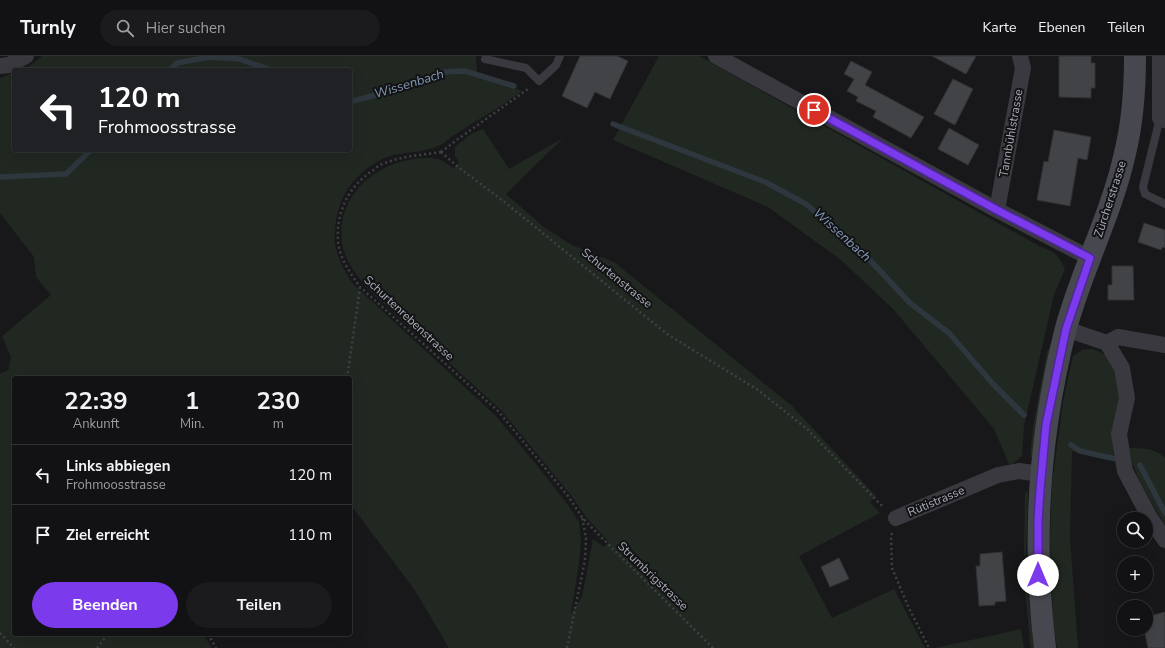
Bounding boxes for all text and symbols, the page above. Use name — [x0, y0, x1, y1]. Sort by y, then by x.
search box — [100, 10, 380, 46]
text: Turnly — [20, 15, 76, 41]
icon: search — [114, 17, 136, 39]
text: Hier suchen — [146, 18, 225, 38]
text: Karte — [983, 18, 1016, 37]
text: Ebenen — [1038, 18, 1085, 37]
text: Teilen — [1107, 18, 1145, 37]
water label: Wissenbach — [372, 65, 446, 103]
text: 120 m — [98, 79, 181, 117]
icon: left — [32, 84, 84, 136]
street label: Tannbühlstrasse — [995, 88, 1027, 178]
pin — [797, 93, 831, 127]
icon: arrive — [803, 99, 825, 121]
text: Frohmoosstrasse — [98, 115, 236, 139]
street label: Zürcherstrasse — [1090, 159, 1130, 239]
water label: Wissenbach — [809, 204, 875, 266]
street label: Schurtenstrasse — [578, 244, 656, 312]
street label: Schurtenrebenstrasse — [361, 272, 457, 364]
text: 22:39 — [64, 385, 128, 417]
text: 1 — [185, 385, 199, 417]
text: 230 — [257, 385, 300, 417]
text: Ankunft — [73, 415, 119, 433]
text: Min. — [180, 415, 204, 433]
text: m — [273, 415, 284, 433]
text: Links abbiegen — [66, 456, 170, 476]
icon: left — [32, 464, 54, 486]
text: 120 m — [288, 465, 332, 485]
text: Frohmoosstrasse — [66, 476, 166, 494]
street label: Rütistrasse — [905, 482, 967, 520]
map controls — [1117, 512, 1153, 636]
button: search — [1117, 512, 1153, 548]
icon: arrive — [32, 524, 54, 546]
text: Ziel erreicht — [66, 525, 149, 545]
text: 110 m — [288, 525, 332, 545]
street label: Strumbrigstrasse — [614, 538, 692, 614]
position arrow — [1017, 554, 1059, 596]
button: + — [1117, 556, 1153, 592]
button: Beenden — [32, 582, 178, 628]
button: Teilen — [186, 582, 332, 628]
button: − — [1117, 600, 1153, 636]

